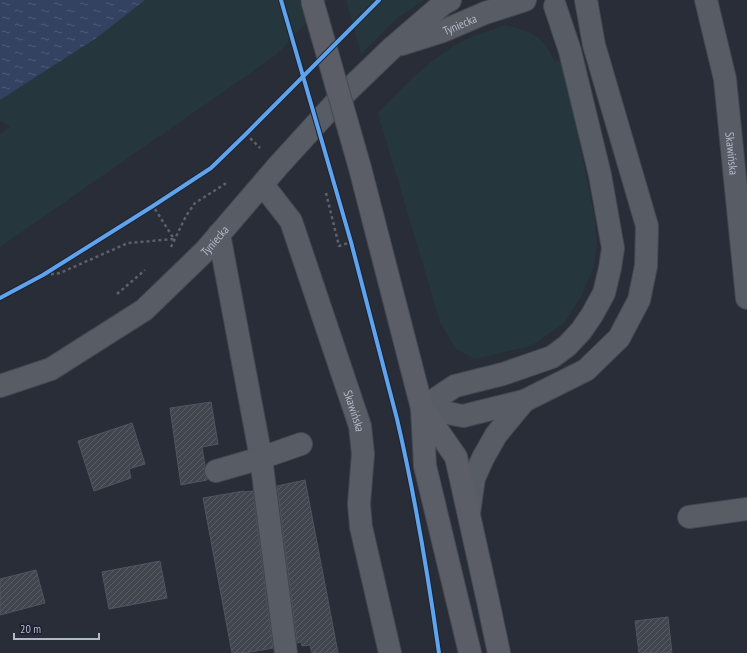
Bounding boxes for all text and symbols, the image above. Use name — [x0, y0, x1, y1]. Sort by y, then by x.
street label: Tyniecka — [440, 10, 479, 38]
street label: Skawińska — [723, 131, 742, 176]
street label: Tyniecka — [197, 222, 232, 259]
street label: Skawińska — [341, 388, 368, 433]
scale bar — [14, 615, 99, 641]
text: 20 m — [20, 621, 41, 636]

